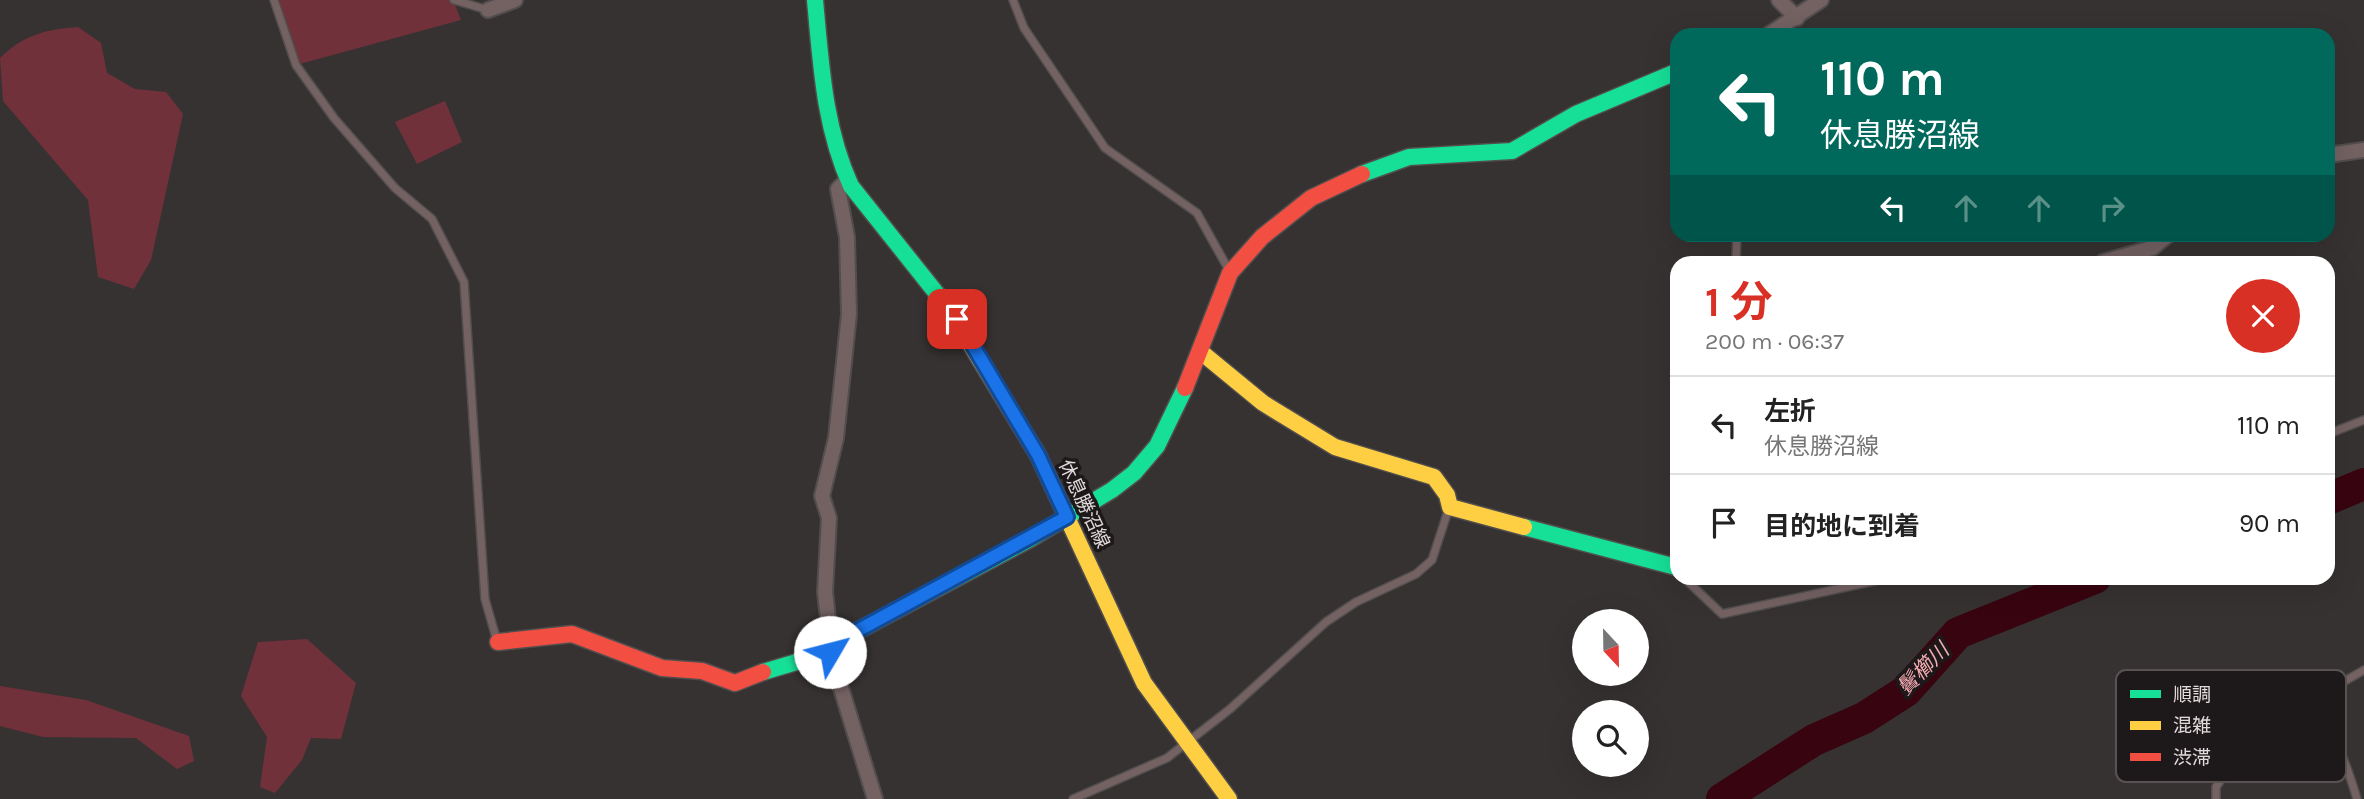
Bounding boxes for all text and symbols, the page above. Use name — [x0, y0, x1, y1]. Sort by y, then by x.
text: 110 m — [1820, 50, 1945, 107]
icon: left — [1705, 56, 1796, 147]
text: 休息勝沼線 — [1820, 117, 1980, 154]
icon: left — [1874, 189, 1912, 227]
icon: ahead — [1947, 189, 1985, 227]
icon: ahead — [2020, 189, 2058, 227]
icon: right — [2093, 189, 2131, 227]
text: 1 分 — [1705, 277, 1773, 327]
button: close — [2226, 279, 2300, 353]
pin — [927, 289, 987, 349]
icon: arrive — [938, 300, 976, 338]
text: 200 m · 06:37 — [1705, 328, 1844, 355]
text: 左折 — [1764, 396, 1816, 427]
icon: left — [1705, 406, 1743, 444]
text: 110 m — [2237, 410, 2300, 441]
text: 休息勝沼線 — [1764, 433, 1879, 460]
street label: 休息勝沼線 — [1054, 456, 1114, 552]
icon: arrive — [1705, 504, 1743, 542]
text: 90 m — [2239, 508, 2300, 539]
text: 目的地に到着 — [1764, 511, 1920, 542]
north arrow — [1572, 609, 1648, 686]
map controls — [1572, 609, 1649, 777]
position arrow — [793, 615, 867, 689]
water label: 鬢櫛川 — [1892, 637, 1955, 700]
legend — [2116, 670, 2346, 782]
text: 順調 — [2173, 684, 2211, 706]
button: search — [1572, 700, 1649, 777]
text: 混雑 — [2173, 715, 2211, 737]
text: 渋滞 — [2173, 747, 2211, 769]

